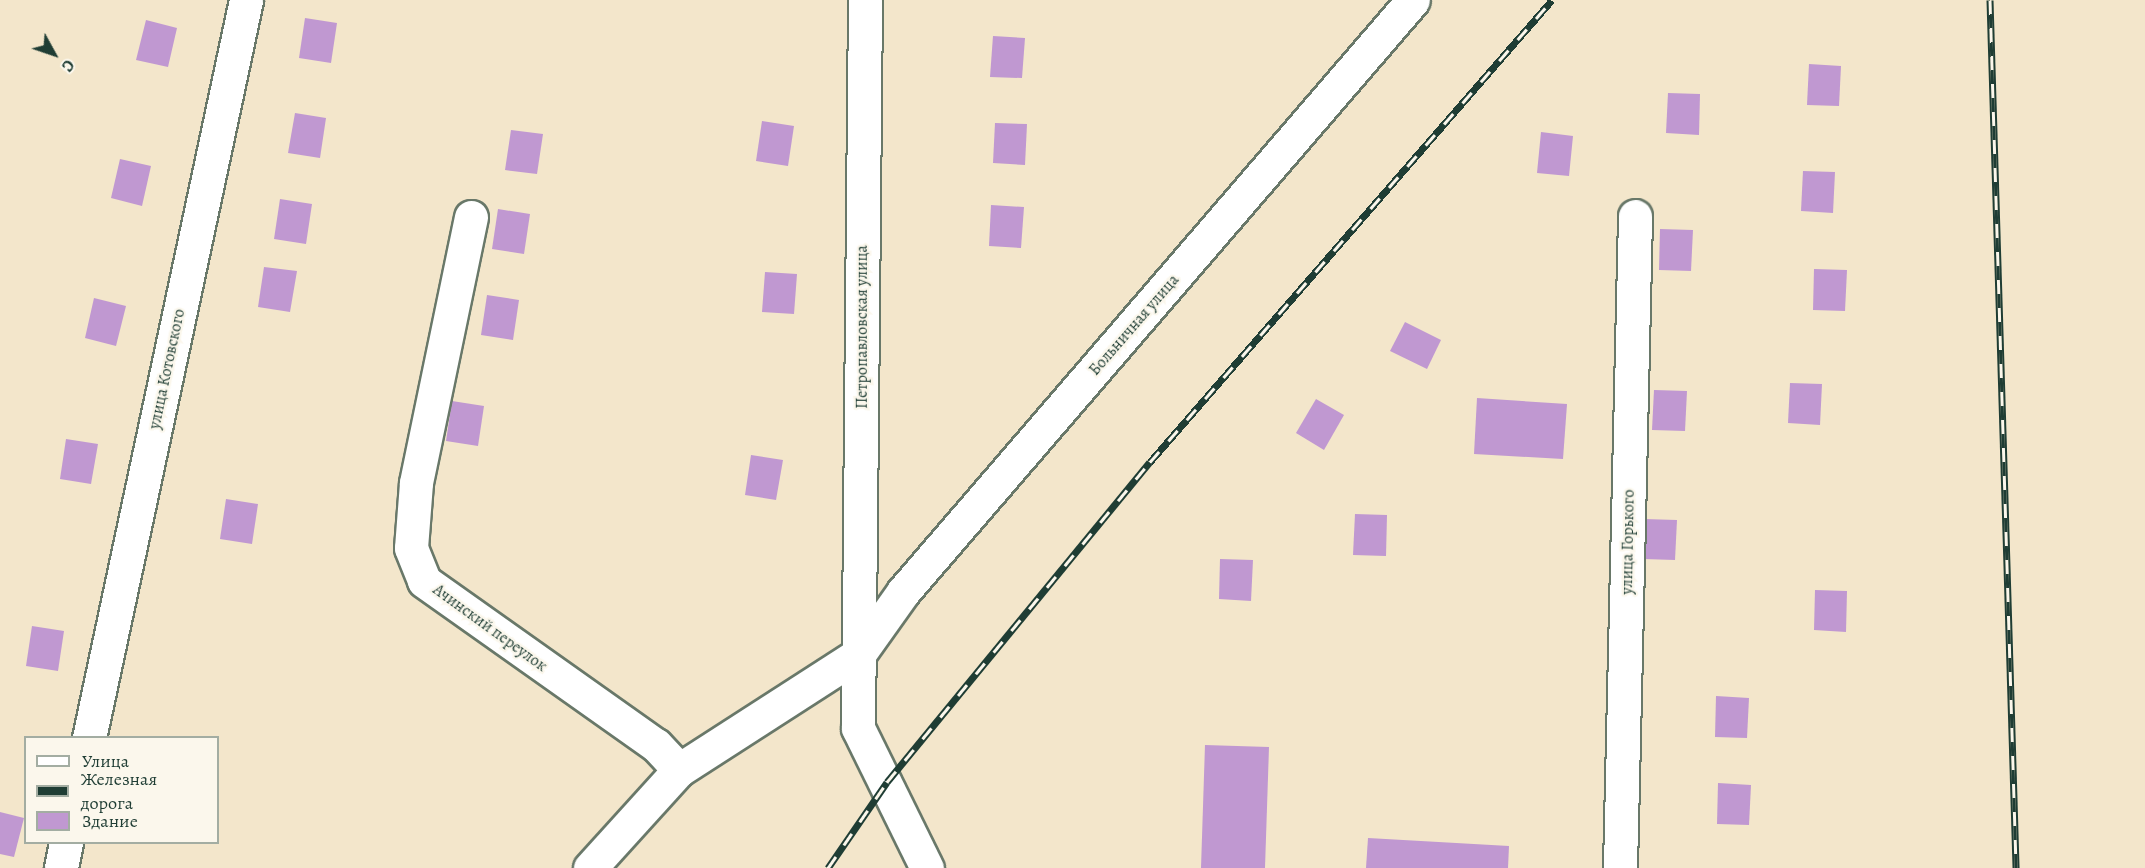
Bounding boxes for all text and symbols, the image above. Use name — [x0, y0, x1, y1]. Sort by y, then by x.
north arrow — [24, 24, 84, 84]
text: С — [56, 55, 79, 76]
street label: Петропавловская улица — [852, 245, 872, 409]
street label: Больничная улица — [1085, 271, 1183, 379]
street label: улица Котовского — [145, 307, 189, 431]
street label: улица Горького — [1617, 489, 1639, 595]
street label: Ачинский переулок — [429, 580, 551, 676]
legend — [24, 736, 219, 844]
text: Улица — [82, 749, 129, 773]
text: Железная дорога — [81, 767, 157, 815]
text: Здание — [82, 809, 138, 833]

